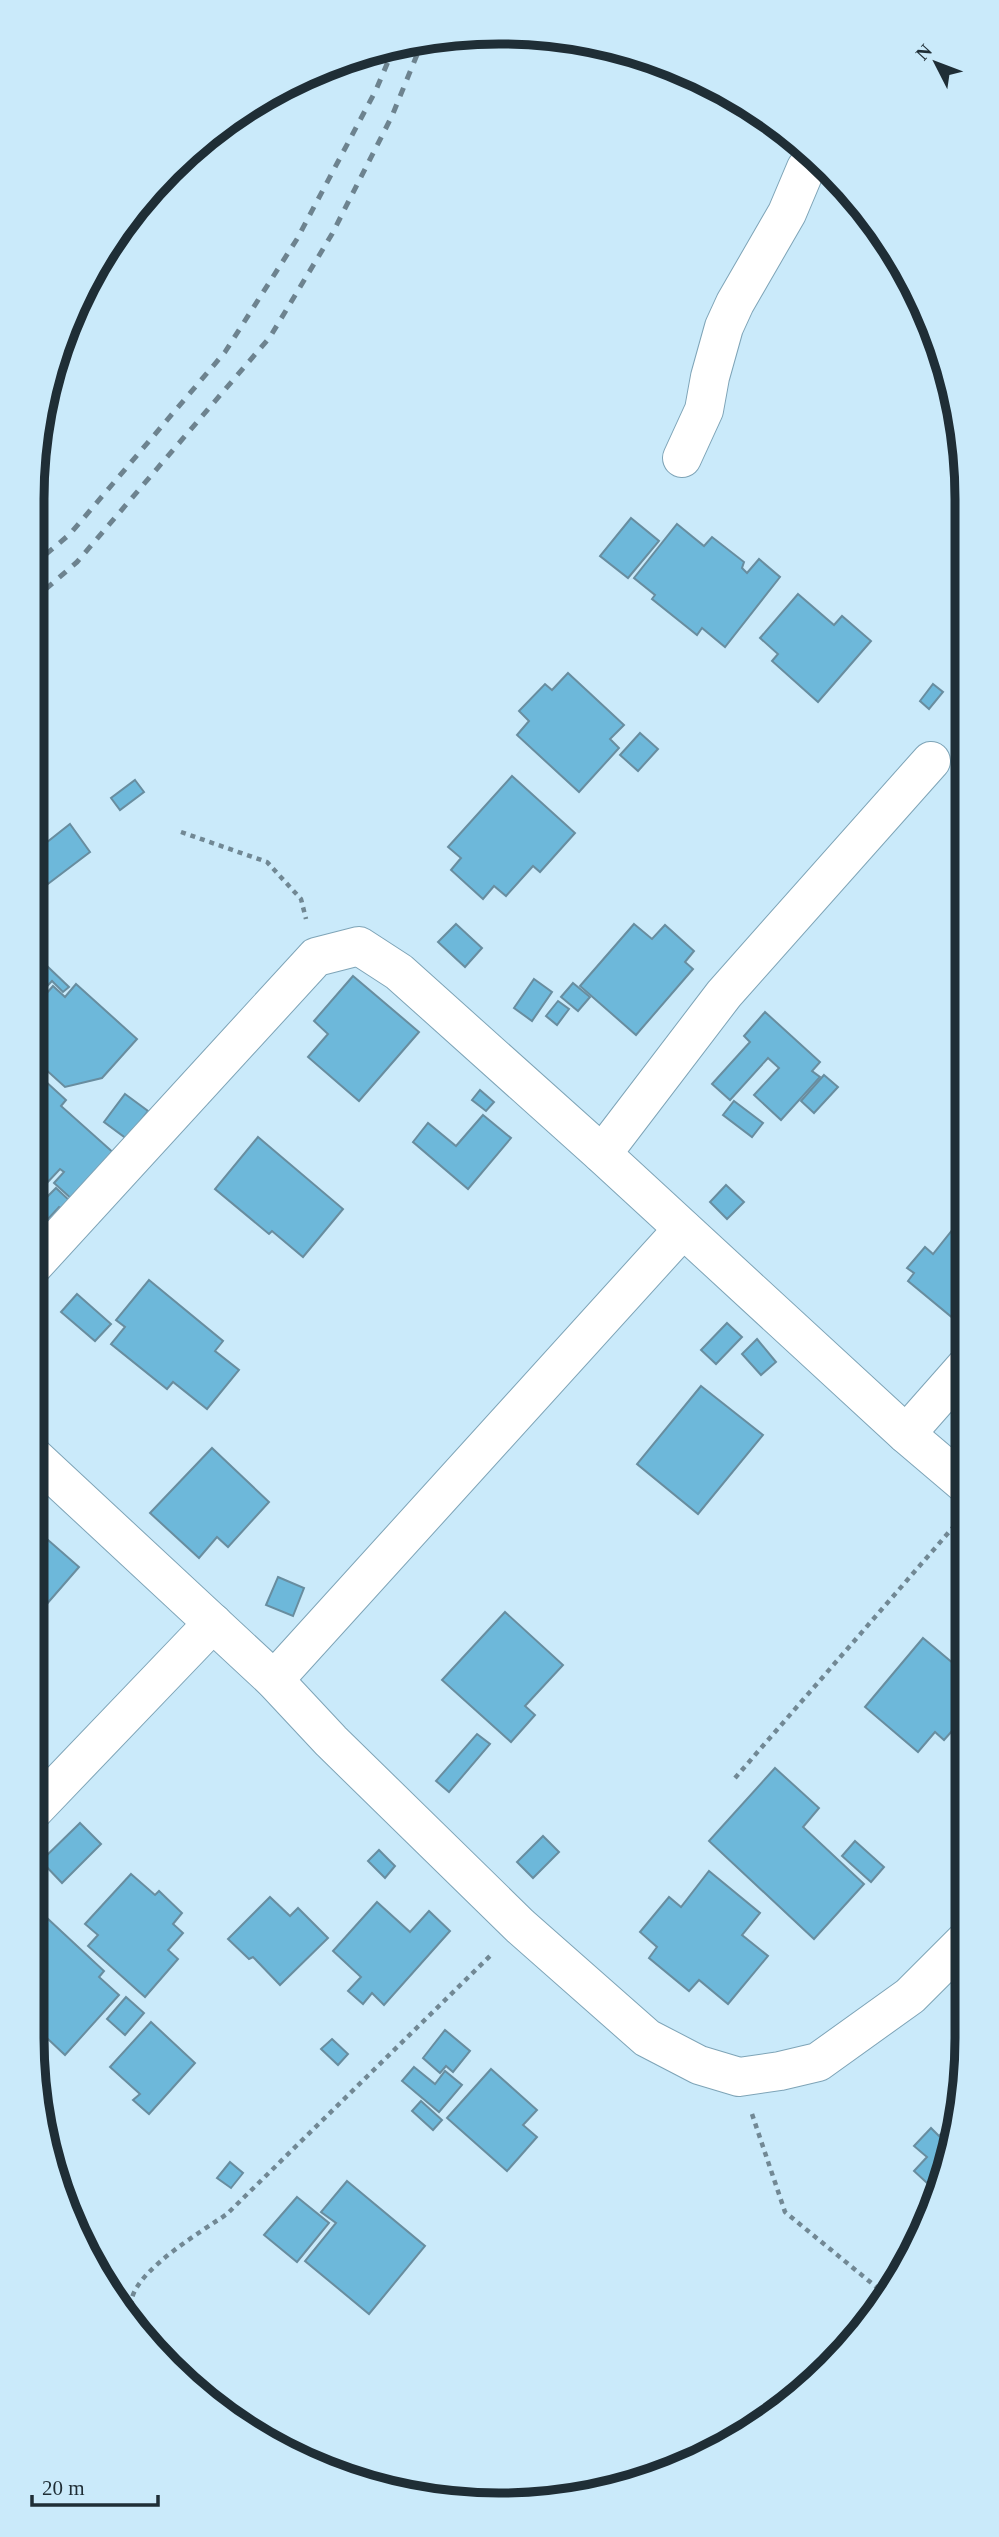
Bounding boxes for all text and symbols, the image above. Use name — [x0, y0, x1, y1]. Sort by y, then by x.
north arrow — [901, 28, 971, 98]
text: N — [911, 40, 936, 64]
scale bar — [32, 2464, 158, 2508]
text: 20 m — [42, 2476, 85, 2500]

